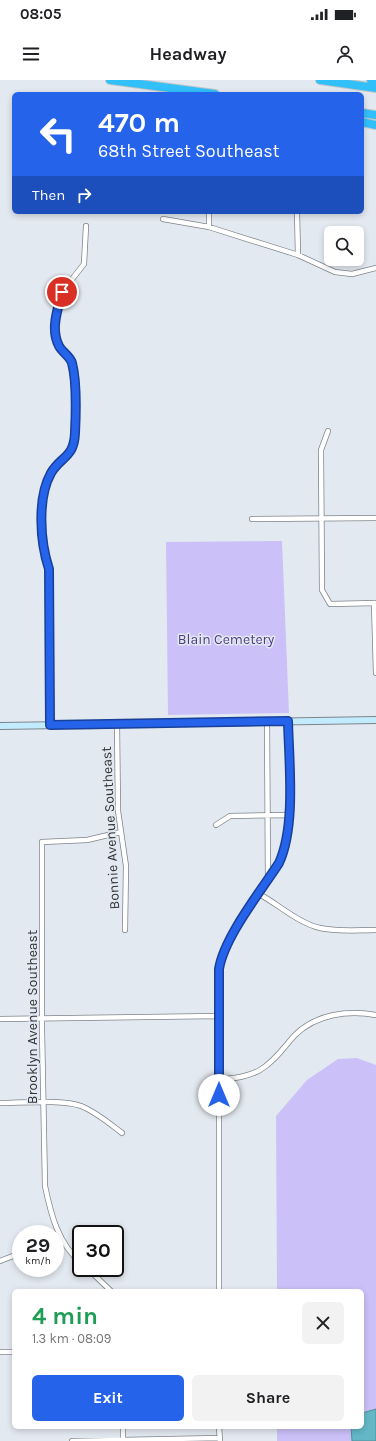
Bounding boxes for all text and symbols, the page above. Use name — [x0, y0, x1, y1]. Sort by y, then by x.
text: 08:05 — [20, 5, 61, 23]
icon: menu — [20, 43, 42, 65]
text: Headway — [149, 43, 227, 65]
icon: person — [334, 43, 356, 65]
text: 470 m — [98, 106, 180, 139]
icon: left — [32, 108, 84, 160]
text: 68th Street Southeast — [98, 140, 280, 162]
icon: right — [73, 184, 95, 206]
text: Then — [32, 186, 65, 204]
map controls — [324, 226, 364, 266]
button: search — [324, 226, 364, 266]
pin — [45, 275, 79, 309]
icon: arrive — [51, 281, 73, 303]
park label: Blain Cemetery — [178, 631, 275, 648]
street label: Bonnie Avenue Southeast — [98, 746, 123, 910]
street label: Brooklyn Avenue Southeast — [24, 930, 41, 1104]
position arrow — [198, 1074, 240, 1116]
speed limit sign: 30 — [72, 1225, 124, 1277]
text: 29 — [26, 1234, 50, 1257]
text: km/h — [25, 1255, 51, 1267]
text: 4 min — [32, 1302, 98, 1330]
button: close — [302, 1302, 344, 1344]
text: 1.3 km · 08:09 — [32, 1331, 111, 1346]
button: Exit — [32, 1375, 184, 1421]
button: Share — [192, 1375, 344, 1421]

